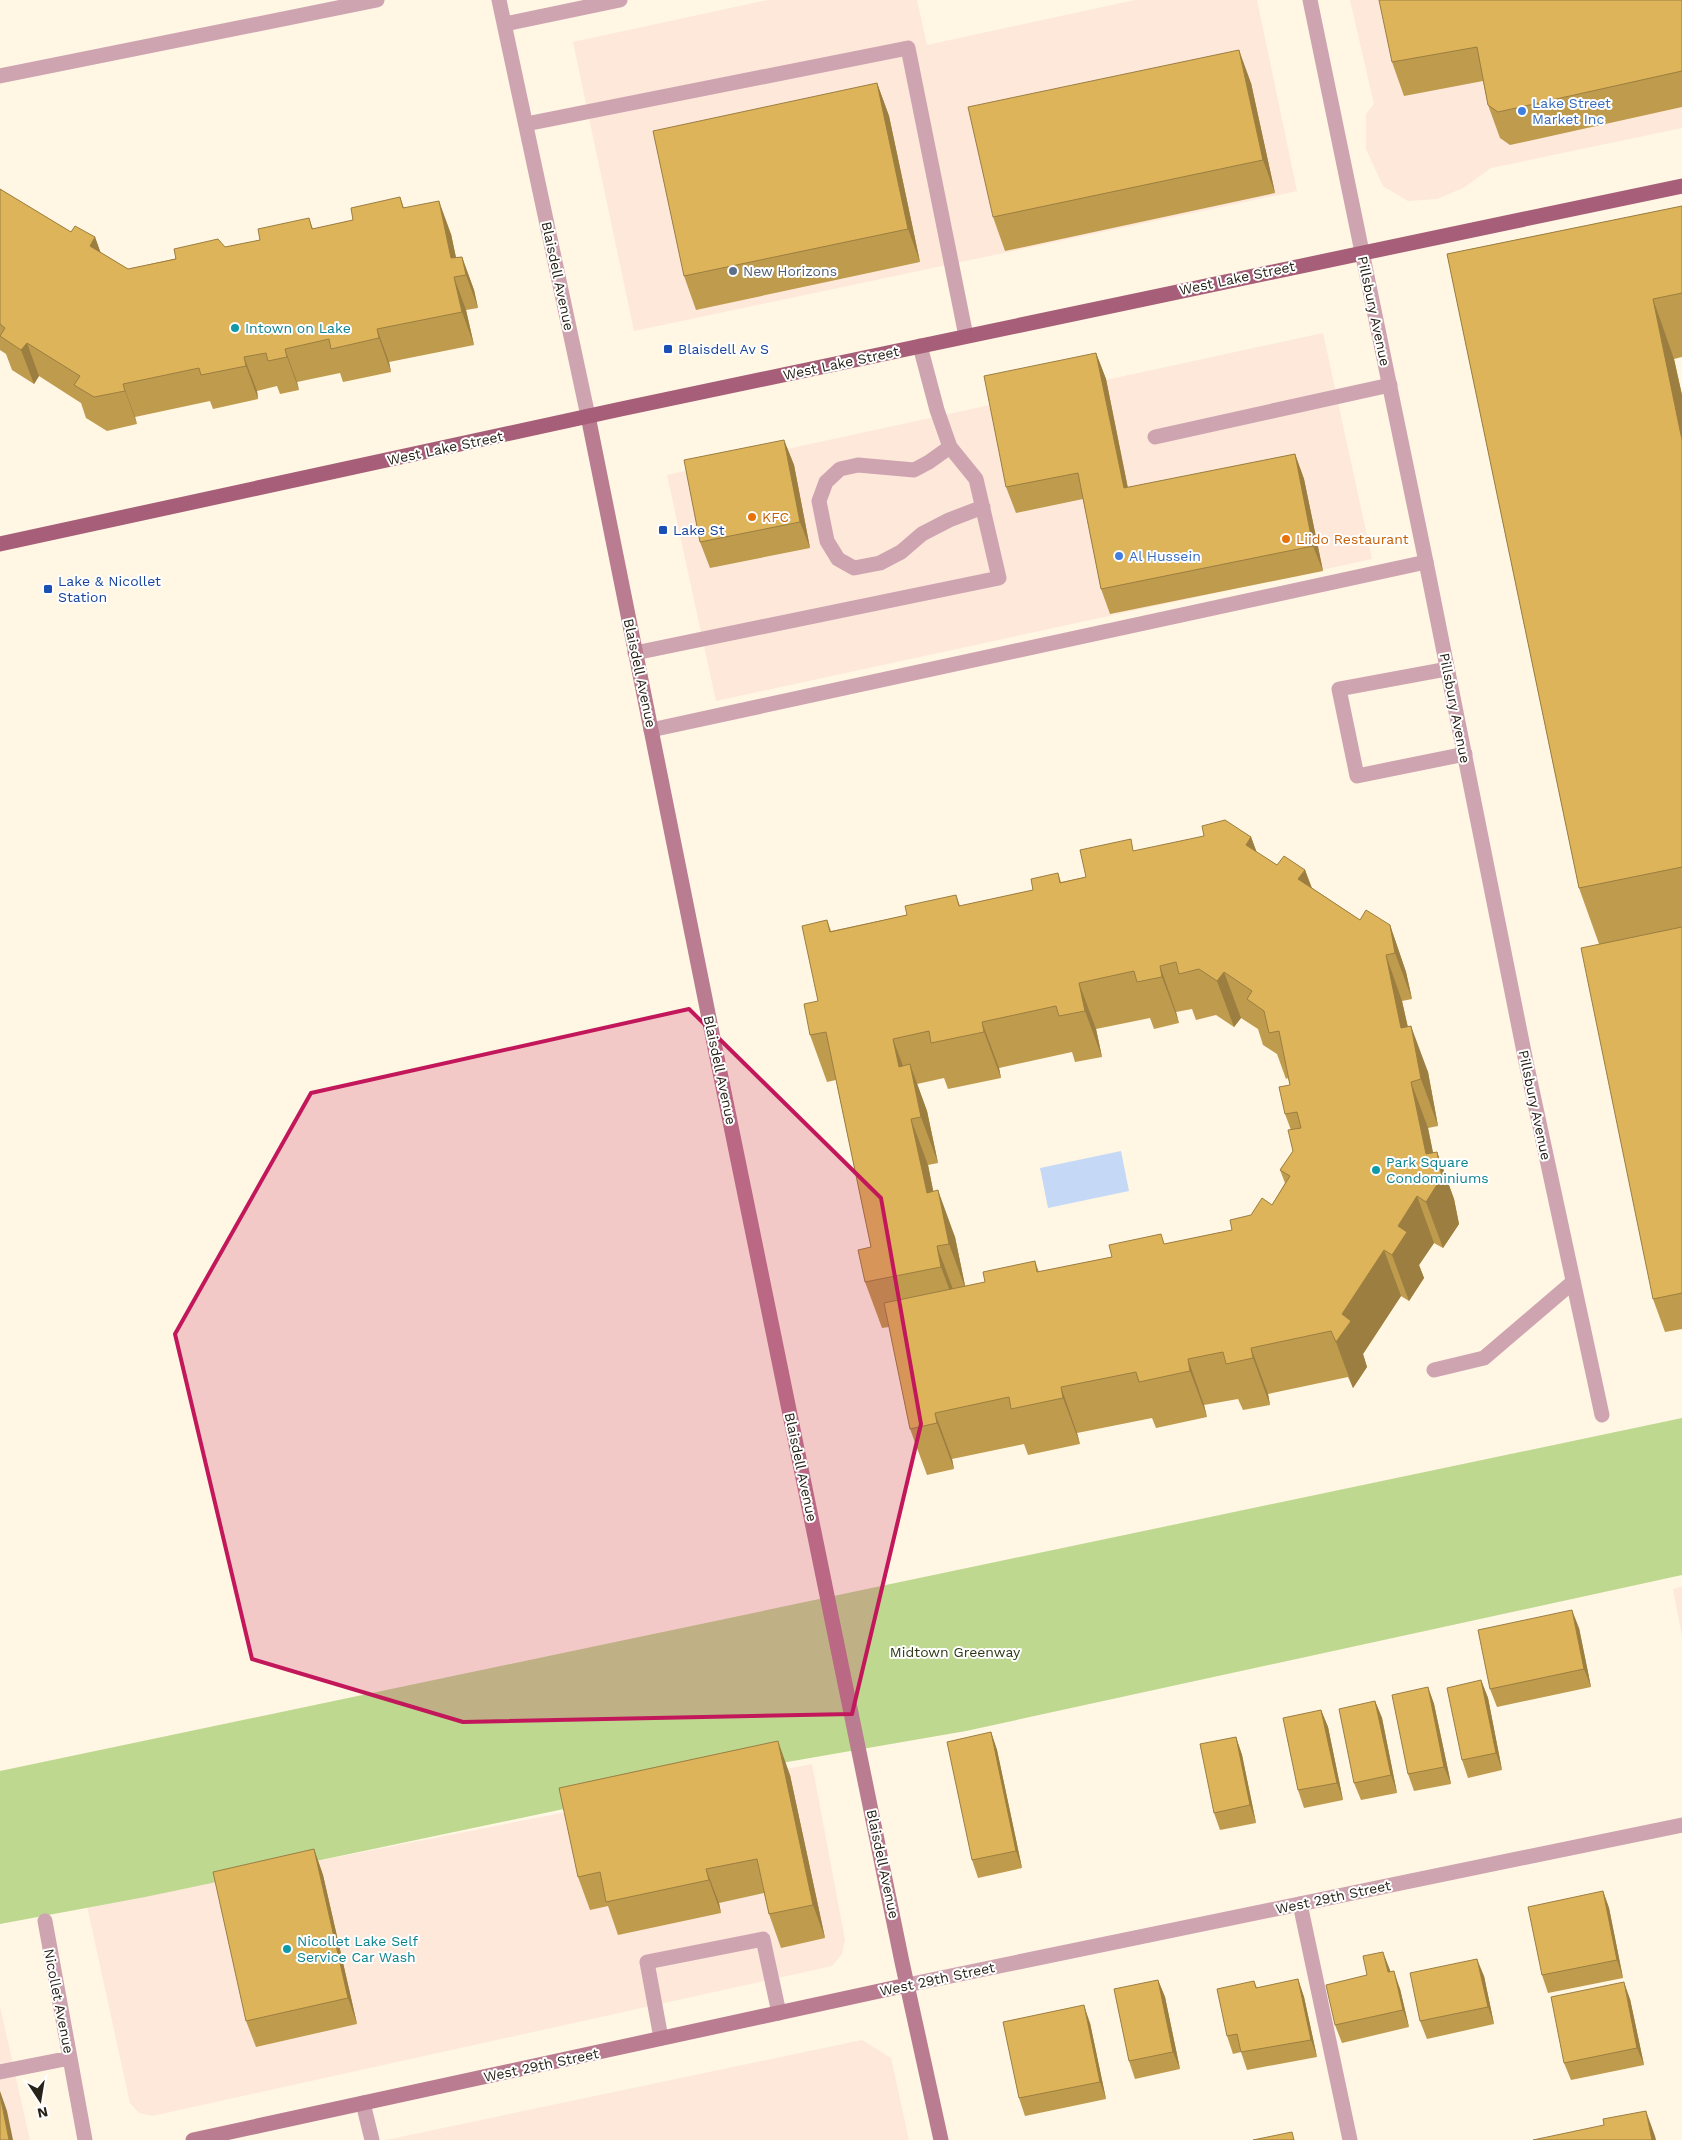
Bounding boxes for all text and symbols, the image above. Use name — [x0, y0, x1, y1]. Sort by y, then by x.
place label: Lake Street Market Inc — [1532, 95, 1611, 127]
marker: Lake Street Market Inc — [1516, 105, 1528, 117]
street label: Blaisdell Avenue — [539, 220, 577, 332]
street label: Pillsbury Avenue — [1355, 255, 1393, 367]
street label: West Lake Street — [1178, 258, 1297, 298]
place label: New Horizons — [743, 263, 837, 279]
marker: New Horizons — [727, 265, 739, 277]
place label: Intown on Lake — [245, 320, 351, 336]
marker: Intown on Lake — [229, 322, 241, 334]
place label: Blaisdell Av S — [678, 341, 769, 357]
marker: Blaisdell Av S — [662, 343, 674, 355]
street label: West Lake Street — [782, 343, 901, 383]
street label: West Lake Street — [386, 428, 505, 468]
place label: KFC — [762, 509, 789, 525]
marker: KFC — [746, 511, 758, 523]
place label: Lake St — [673, 522, 725, 538]
marker: Lake St — [657, 524, 669, 536]
place label: Liido Restaurant — [1296, 531, 1409, 547]
marker: Liido Restaurant — [1280, 533, 1292, 545]
place label: Al Hussein — [1129, 548, 1201, 564]
marker: Al Hussein — [1113, 550, 1125, 562]
place label: Lake & Nicollet Station — [58, 573, 161, 605]
marker: Lake & Nicollet Station — [42, 583, 54, 595]
street label: Blaisdell Avenue — [621, 617, 659, 729]
street label: Pillsbury Avenue — [1436, 652, 1474, 764]
street label: Blaisdell Avenue — [701, 1014, 739, 1126]
street label: Pillsbury Avenue — [1516, 1049, 1554, 1161]
place label: Park Square Condominiums — [1386, 1154, 1489, 1186]
marker: Park Square Condominiums — [1370, 1164, 1382, 1176]
street label: Blaisdell Avenue — [782, 1411, 820, 1523]
park label: Midtown Greenway — [890, 1644, 1021, 1660]
street label: Blaisdell Avenue — [864, 1808, 902, 1920]
street label: West 29th Street — [1274, 1877, 1392, 1917]
place label: Nicollet Lake Self Service Car Wash — [297, 1933, 418, 1965]
marker: Nicollet Lake Self Service Car Wash — [281, 1943, 293, 1955]
street label: Nicollet Avenue — [41, 1947, 77, 2055]
street label: West 29th Street — [878, 1959, 996, 1999]
street label: West 29th Street — [482, 2045, 600, 2085]
north arrow — [15, 2075, 65, 2125]
text: N — [36, 2104, 49, 2122]

